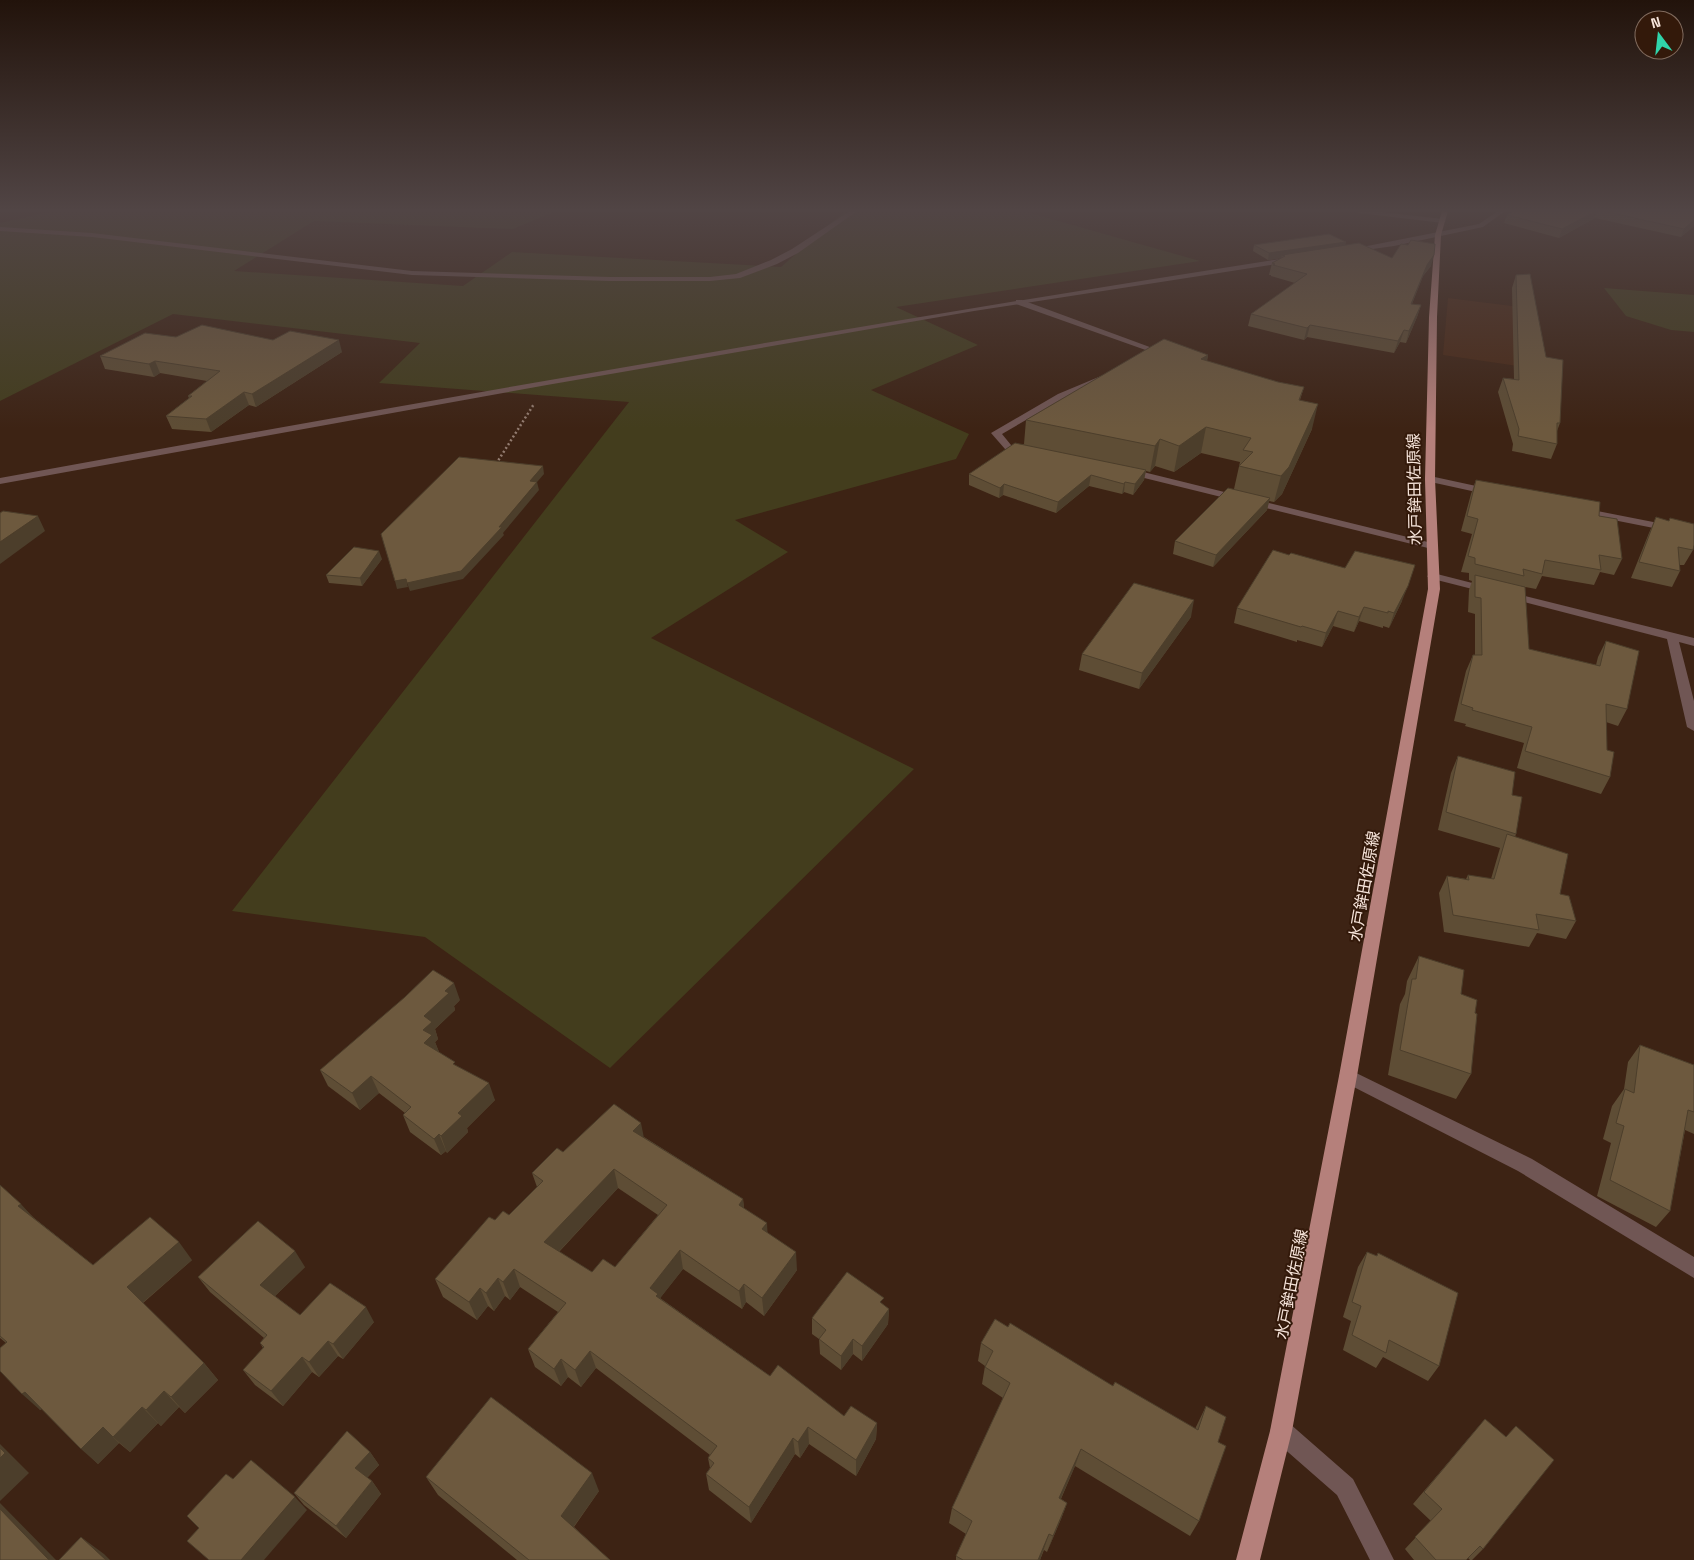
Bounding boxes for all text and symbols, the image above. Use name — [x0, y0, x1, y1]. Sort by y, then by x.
north arrow — [1634, 10, 1684, 60]
text: N — [1649, 13, 1663, 32]
street label: 水戸鉾田佐原線 — [1403, 433, 1426, 545]
street label: 水戸鉾田佐原線 — [1344, 829, 1385, 943]
street label: 水戸鉾田佐原線 — [1270, 1227, 1312, 1341]

